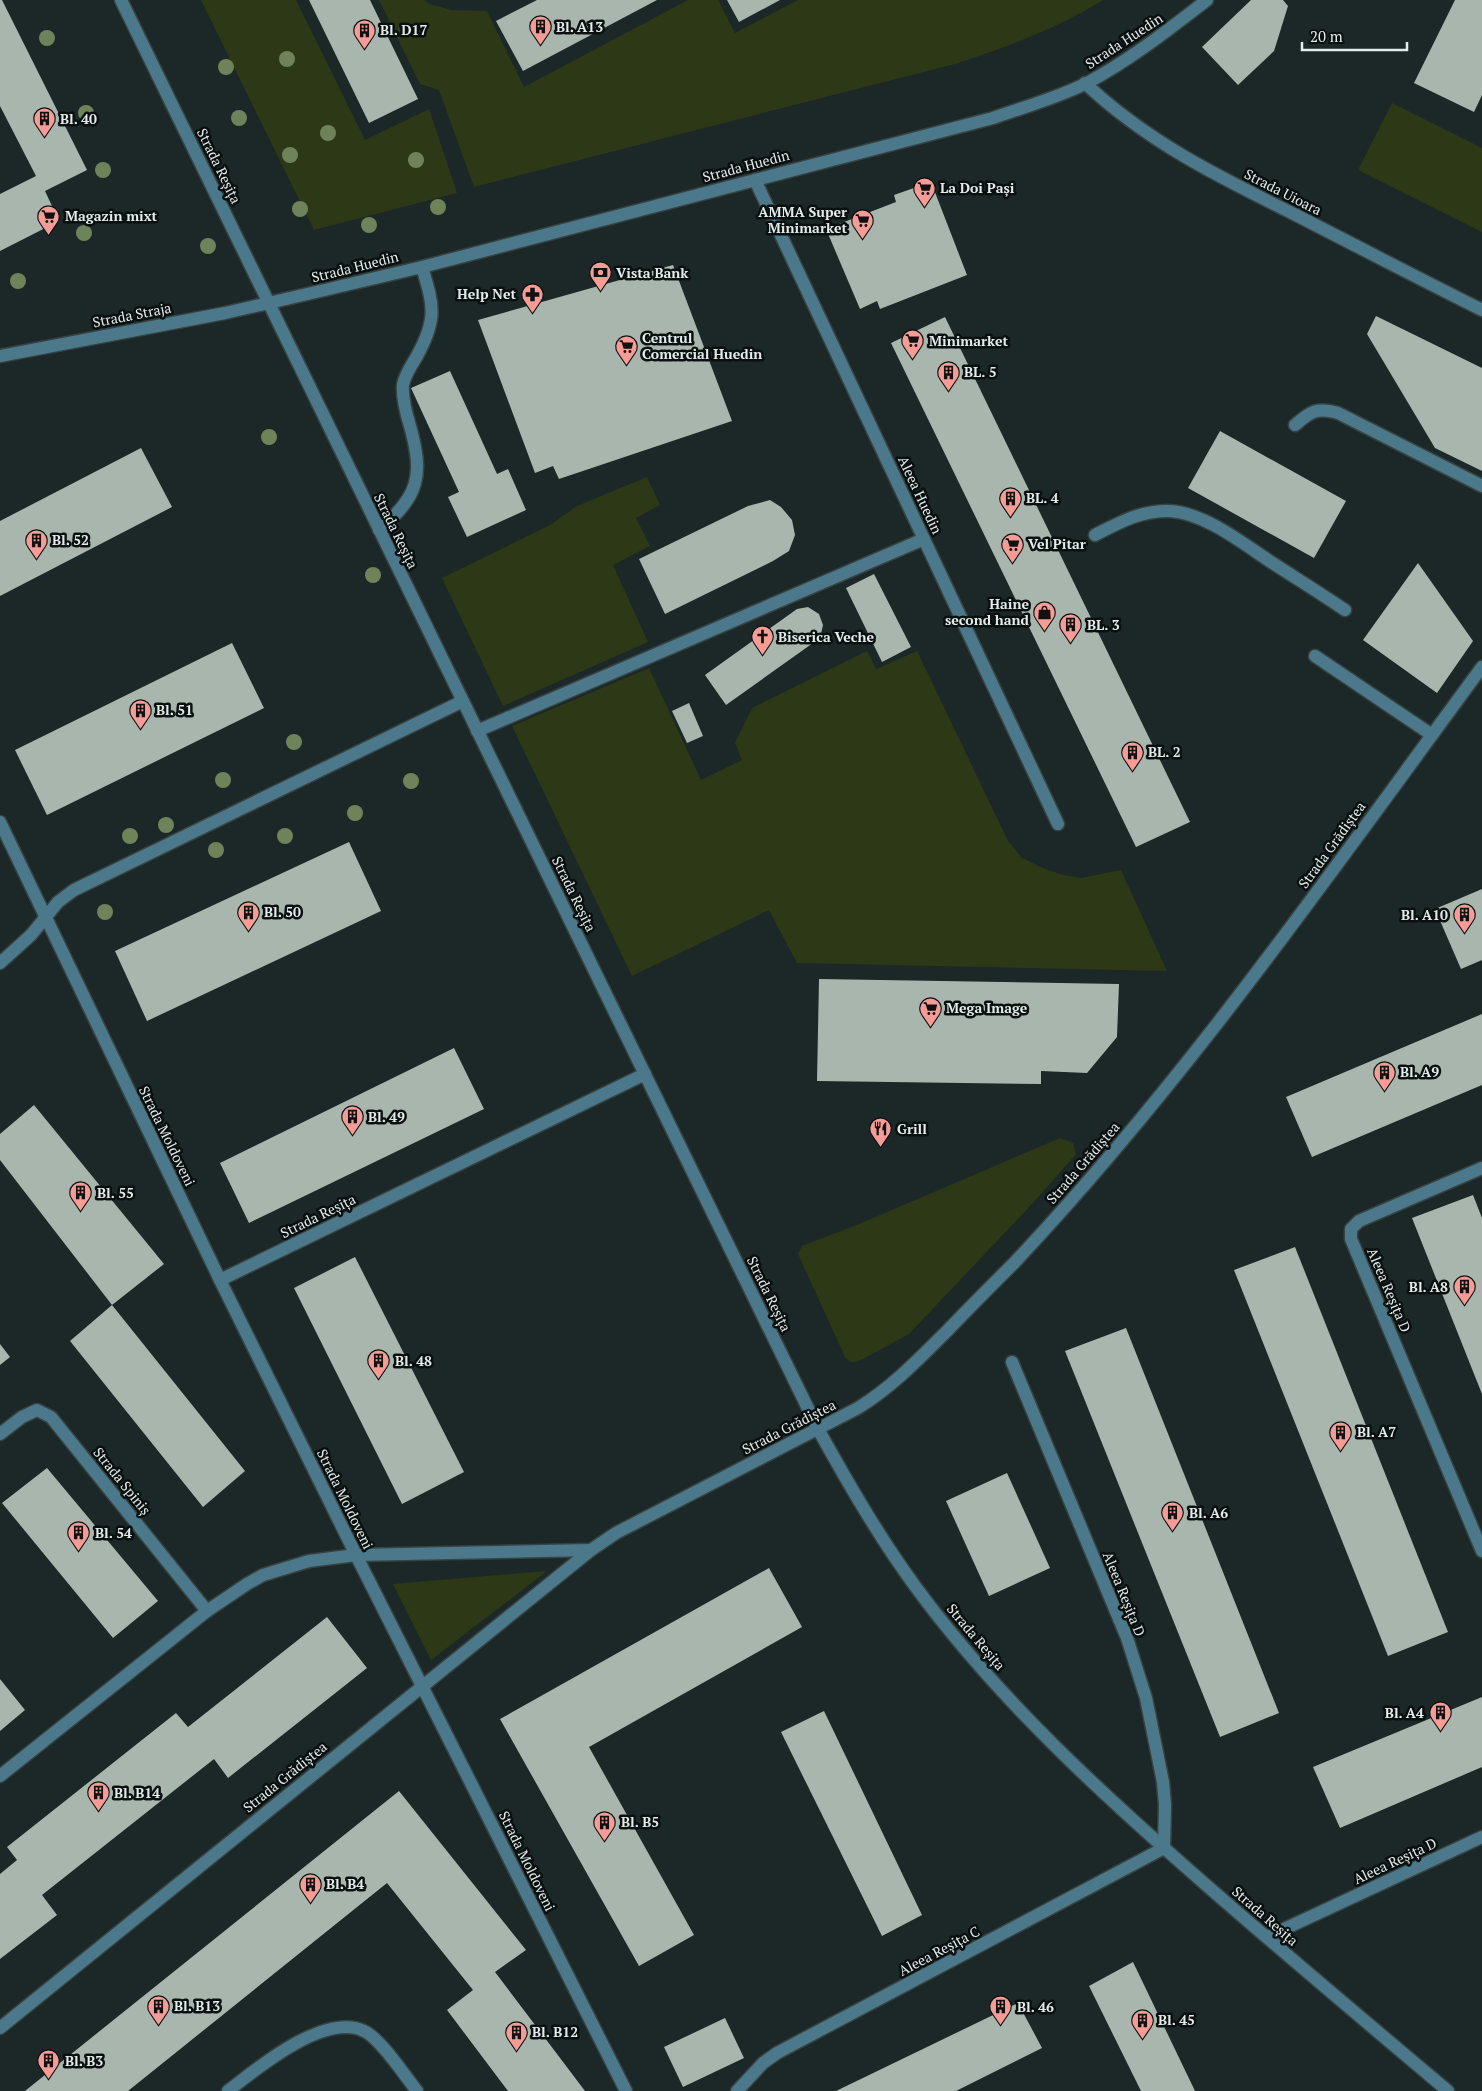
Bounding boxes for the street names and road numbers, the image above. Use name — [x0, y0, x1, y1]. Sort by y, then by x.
street label: Strada Huedin — [1081, 8, 1167, 73]
street label: Strada Reșița — [193, 125, 246, 207]
street label: Strada Huedin — [700, 145, 792, 186]
street label: Strada Uioara — [1241, 164, 1325, 219]
street label: Strada Huedin — [309, 246, 401, 286]
street label: Strada Straja — [91, 298, 173, 331]
street label: Aleea Huedin — [894, 453, 947, 537]
street label: Strada Reșița — [370, 490, 423, 572]
street label: Strada Grădiștea — [1294, 798, 1370, 892]
street label: Strada Reșița — [548, 853, 601, 935]
street label: Strada Moldoveni — [135, 1083, 200, 1189]
street label: Strada Grădiștea — [1042, 1118, 1124, 1208]
street label: Strada Reșița — [277, 1189, 359, 1242]
street label: Aleea Reșița D — [1363, 1245, 1416, 1335]
street label: Strada Reșița — [743, 1253, 796, 1335]
street label: Strada Grădiștea — [739, 1395, 839, 1458]
street label: Strada Spiniș — [89, 1443, 155, 1518]
street label: Strada Moldoveni — [313, 1446, 378, 1552]
street label: Aleea Reșița D — [1099, 1549, 1150, 1639]
street label: Strada Reșița — [943, 1599, 1010, 1674]
street label: Strada Grădiștea — [239, 1737, 331, 1816]
street label: Strada Moldoveni — [495, 1808, 560, 1914]
street label: Aleea Reșița D — [1350, 1833, 1440, 1888]
street label: Strada Reșița — [1228, 1882, 1302, 1950]
street label: Aleea Reșița C — [895, 1921, 983, 1980]

